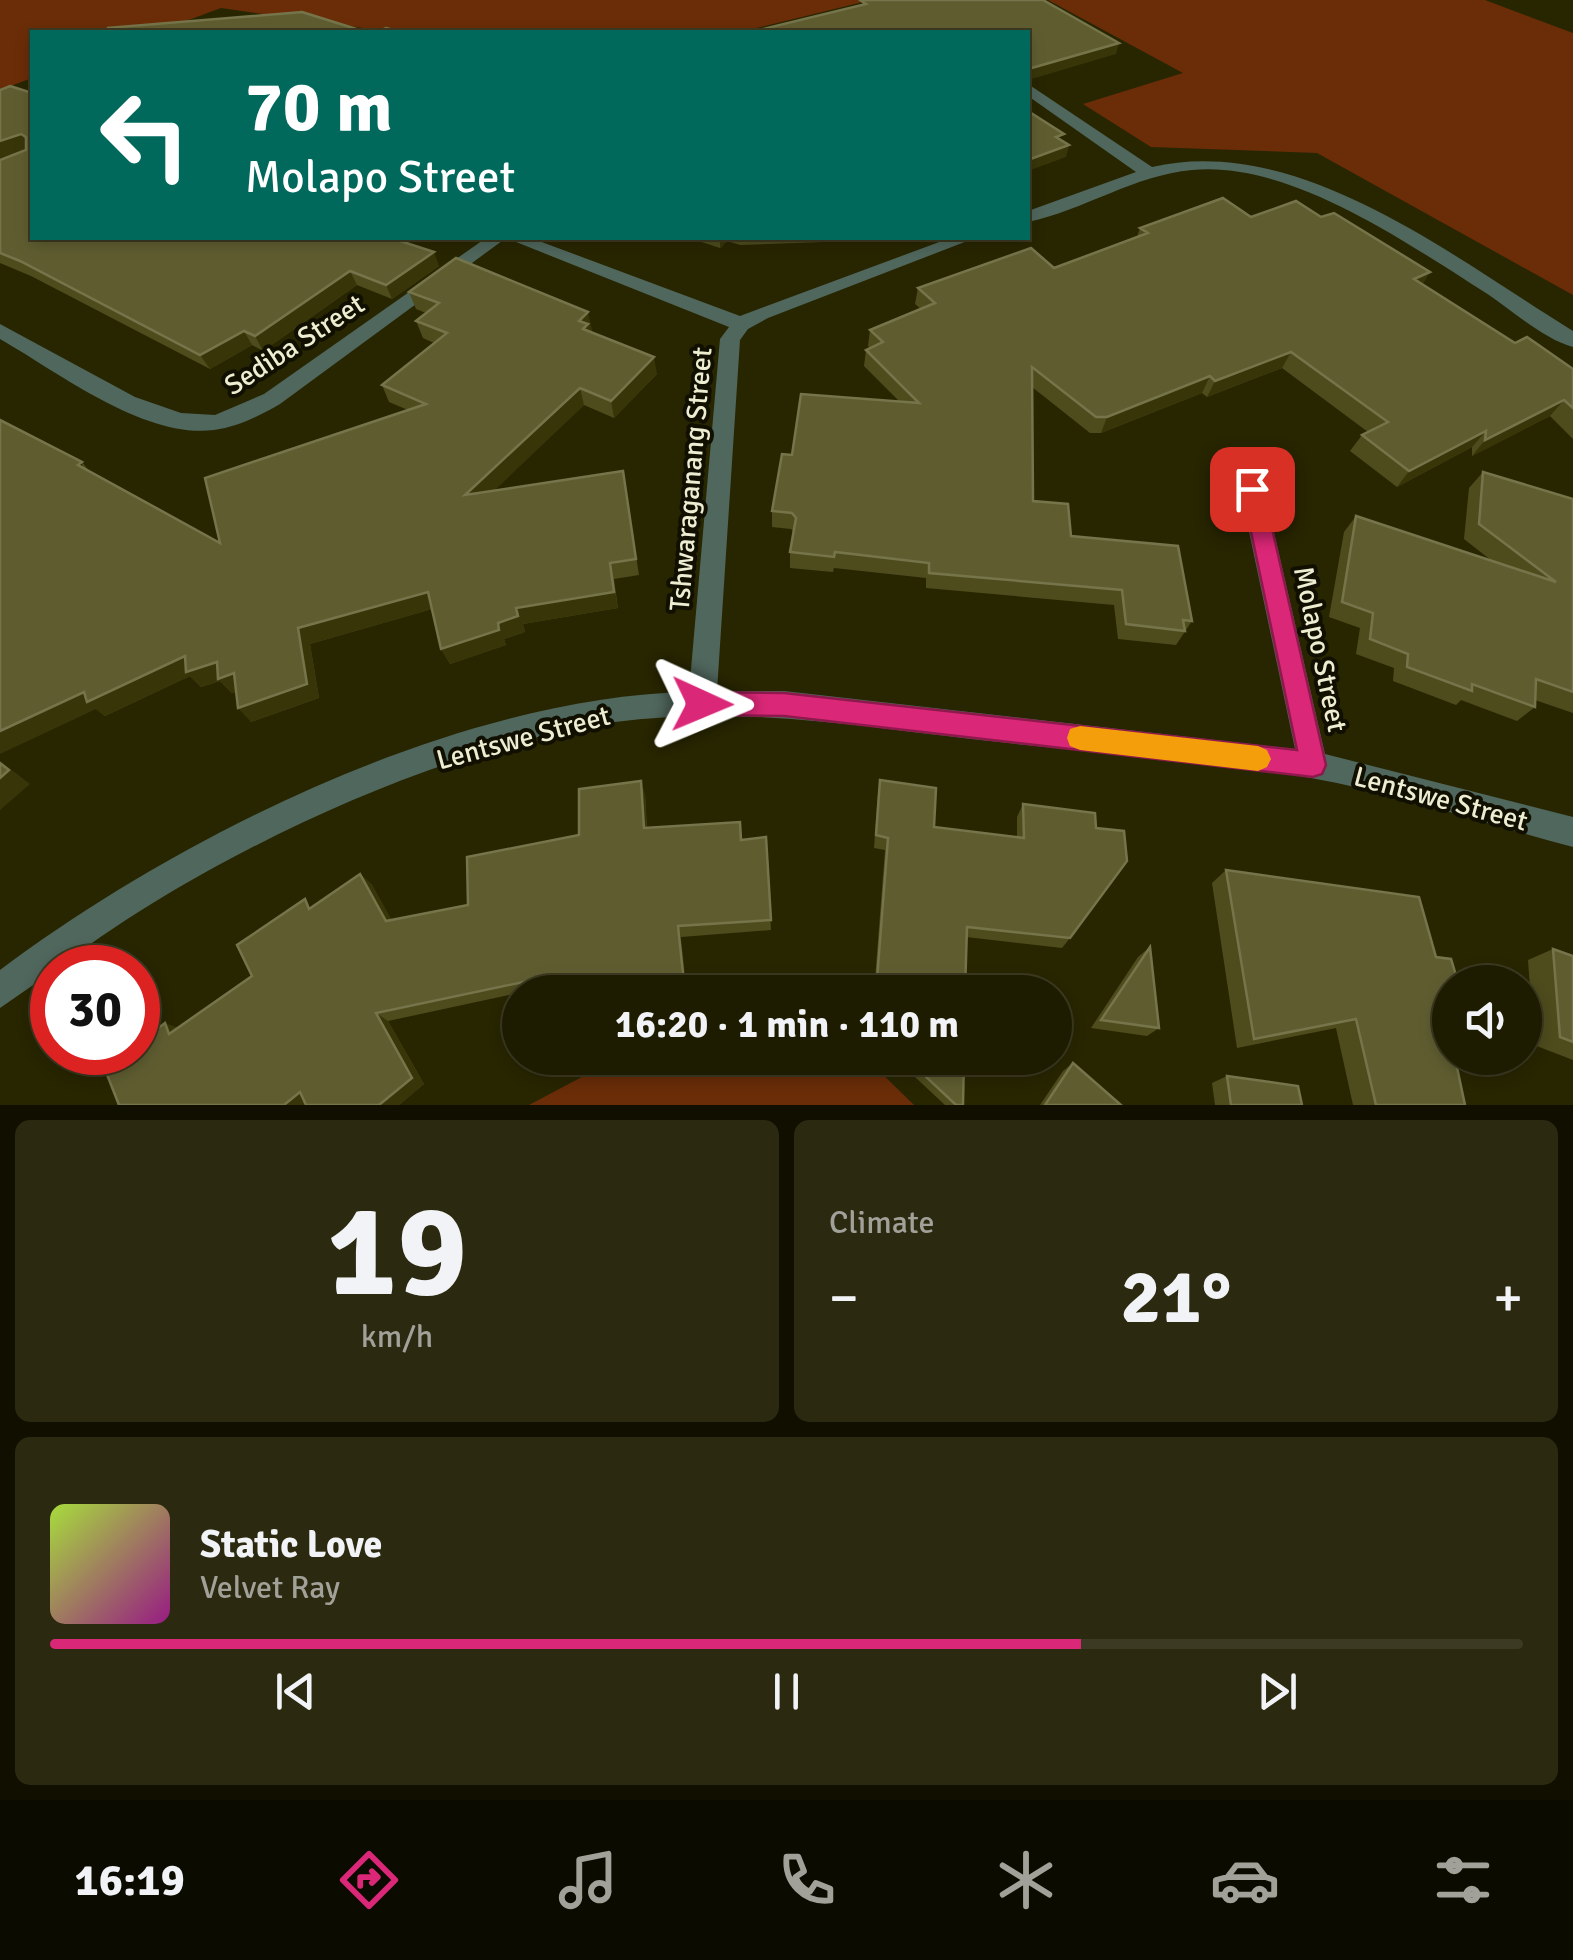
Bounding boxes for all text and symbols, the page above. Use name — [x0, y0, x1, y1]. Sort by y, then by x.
text: 70 m — [245, 64, 393, 150]
icon: left — [80, 70, 210, 200]
text: Molapo Street — [245, 150, 515, 205]
street label: Sediba Street — [218, 287, 371, 403]
street label: Tshwaraganang Street — [663, 346, 719, 612]
pin — [1210, 447, 1295, 532]
icon: arrive — [1225, 462, 1280, 517]
street label: Molapo Street — [1286, 563, 1354, 735]
position arrow — [650, 652, 754, 756]
street label: Lentswe Street — [433, 698, 614, 777]
street label: Lentswe Street — [1350, 759, 1531, 838]
speed limit sign: 30 — [30, 945, 160, 1075]
map controls — [1432, 965, 1542, 1075]
button: sound — [1432, 965, 1542, 1075]
text: 16:20 · 1 min · 110 m — [615, 1001, 959, 1048]
text: 19 — [327, 1172, 467, 1332]
text: Climate — [829, 1203, 935, 1242]
text: 21° — [1121, 1251, 1232, 1344]
text: − — [829, 1264, 859, 1332]
text: + — [1493, 1264, 1523, 1332]
text: km/h — [361, 1317, 433, 1356]
text: Static Love — [200, 1521, 382, 1568]
text: Velvet Ray — [200, 1568, 340, 1607]
icon: previous — [268, 1664, 323, 1719]
icon: pause — [759, 1664, 814, 1719]
icon: next — [1250, 1664, 1305, 1719]
icon: directions — [334, 1845, 404, 1915]
icon: music — [553, 1845, 623, 1915]
icon: phone — [772, 1845, 842, 1915]
icon: climate — [991, 1845, 1061, 1915]
icon: car — [1210, 1845, 1280, 1915]
icon: filters — [1428, 1845, 1498, 1915]
text: 16:19 — [74, 1853, 185, 1908]

